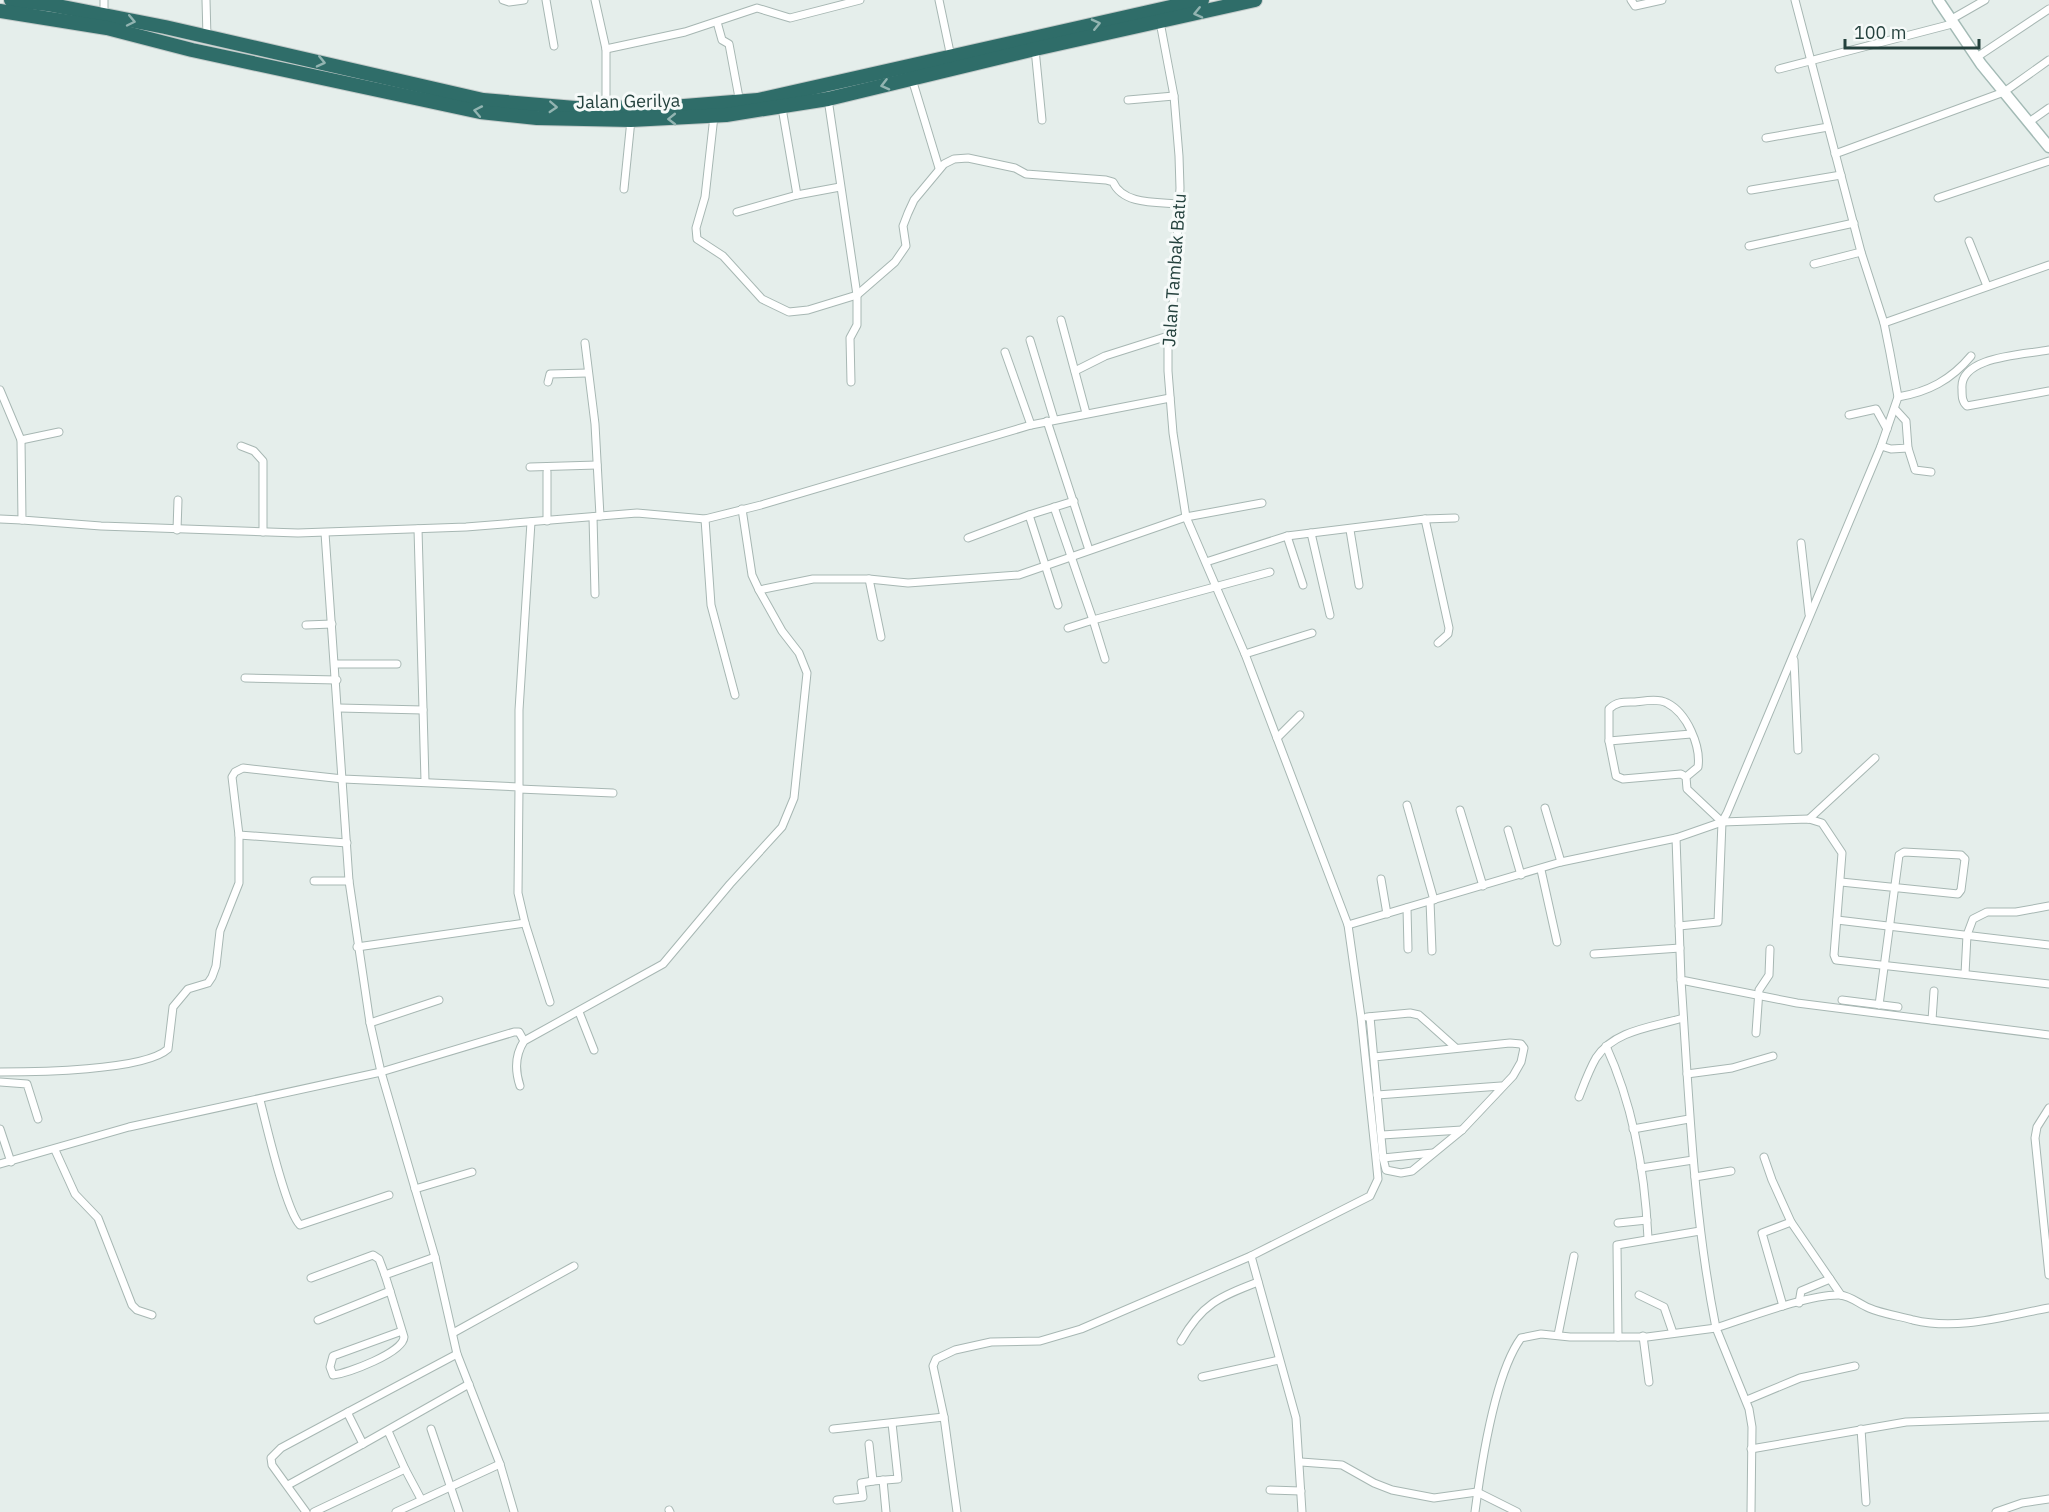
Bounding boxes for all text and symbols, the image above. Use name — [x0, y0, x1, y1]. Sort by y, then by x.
one-way arrow — [1193, 6, 1203, 19]
scale bar — [1845, 12, 1978, 50]
one-way arrow — [125, 13, 135, 26]
one-way arrow — [1091, 18, 1101, 31]
text: 100 m — [1854, 21, 1906, 44]
one-way arrow — [316, 55, 326, 68]
one-way arrow — [880, 77, 890, 90]
street label: Jalan Gerilya — [576, 89, 681, 113]
one-way arrow — [549, 101, 558, 114]
one-way arrow — [473, 105, 483, 118]
one-way arrow — [668, 113, 677, 125]
street label: Jalan Tambak Batu — [1157, 192, 1191, 348]

